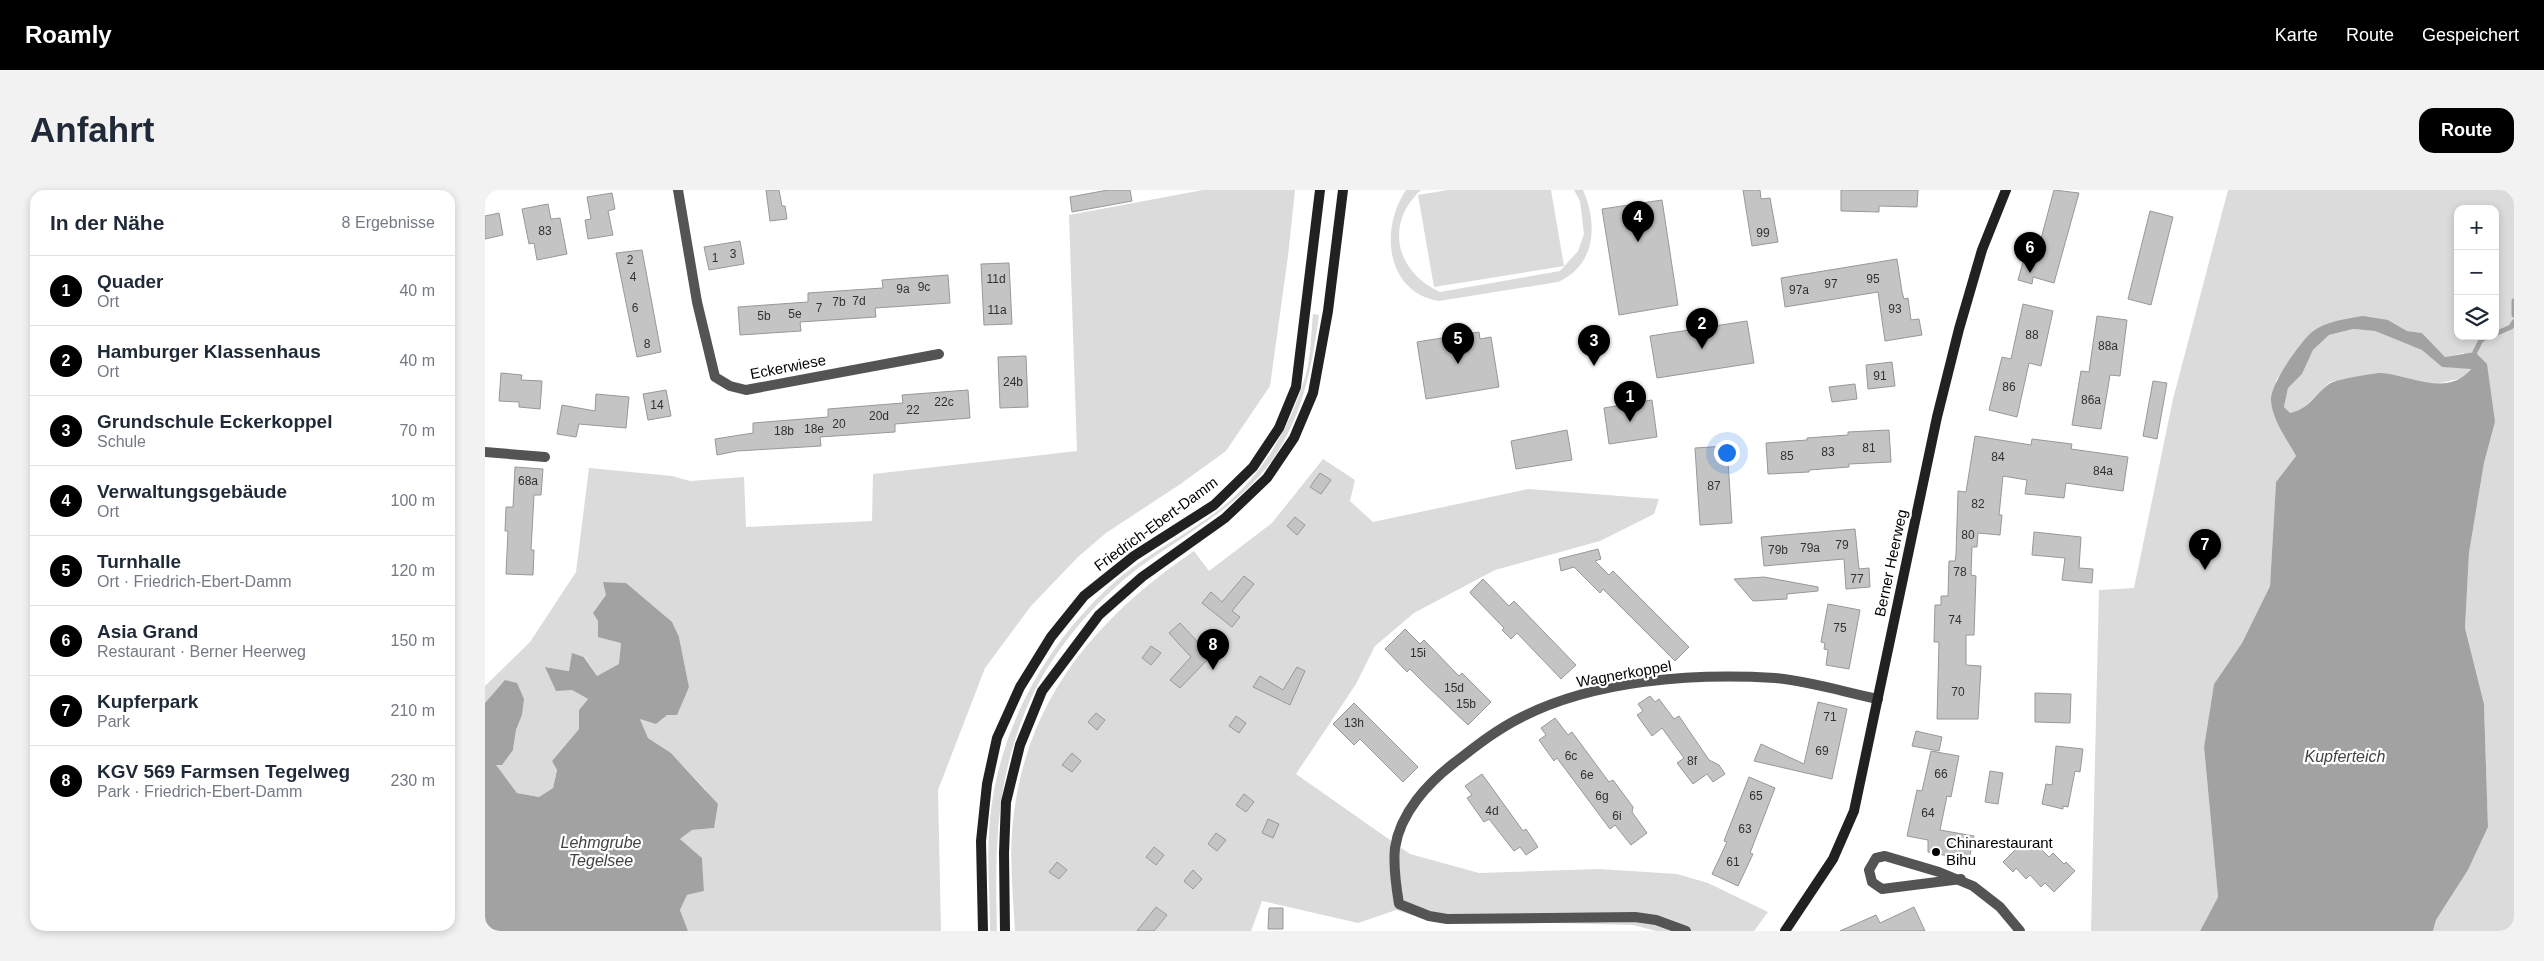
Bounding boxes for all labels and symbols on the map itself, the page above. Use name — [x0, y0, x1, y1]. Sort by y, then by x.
pin: 4 — [1622, 201, 1654, 242]
house number: 83 — [538, 224, 552, 238]
house number: 99 — [1756, 226, 1770, 240]
pin: 6 — [2014, 232, 2046, 273]
house number: 3 — [730, 247, 737, 261]
house number: 1 — [712, 251, 719, 265]
house number: 2 — [627, 253, 634, 267]
house number: 4 — [630, 270, 637, 284]
house number: 11d — [986, 272, 1006, 286]
house number: 95 — [1866, 272, 1880, 286]
house number: 97 — [1824, 277, 1838, 291]
house number: 9c — [918, 280, 930, 294]
house number: 9a — [896, 282, 910, 296]
house number: 97a — [1789, 283, 1809, 297]
house number: 7d — [852, 294, 866, 308]
house number: 7b — [832, 295, 846, 309]
house number: 6 — [632, 301, 639, 315]
house number: 7 — [816, 301, 823, 315]
house number: 93 — [1888, 302, 1902, 316]
house number: 11a — [987, 303, 1007, 317]
house number: 5e — [788, 307, 802, 321]
pin: 2 — [1686, 308, 1718, 349]
house number: 5b — [757, 309, 771, 323]
pin: 5 — [1442, 323, 1474, 364]
pin: 3 — [1578, 325, 1610, 366]
house number: 88 — [2025, 328, 2039, 342]
house number: 8 — [644, 337, 651, 351]
house number: 88a — [2098, 339, 2118, 353]
street label: Eckerwiese — [749, 351, 827, 382]
house number: 91 — [1873, 369, 1887, 383]
house number: 24b — [1003, 375, 1023, 389]
house number: 86 — [2002, 380, 2016, 394]
pin: 1 — [1614, 381, 1646, 422]
house number: 86a — [2081, 393, 2101, 407]
house number: 22c — [934, 395, 954, 409]
house number: 14 — [650, 398, 664, 412]
house number: 22 — [906, 403, 920, 417]
house number: 20d — [869, 409, 889, 423]
house number: 20 — [832, 417, 846, 431]
house number: 18e — [804, 422, 824, 436]
house number: 18b — [774, 424, 794, 438]
your location — [1714, 440, 1740, 466]
house number: 81 — [1862, 441, 1876, 455]
house number: 83 — [1821, 445, 1835, 459]
house number: 85 — [1780, 449, 1794, 463]
house number: 84 — [1991, 450, 2005, 464]
house number: 84a — [2093, 464, 2113, 478]
street label: Friedrich-Ebert-Damm — [1091, 473, 1221, 574]
house number: 68a — [518, 474, 538, 488]
house number: 87 — [1707, 479, 1721, 493]
house number: 82 — [1971, 497, 1985, 511]
street label: Berner Heerweg — [1871, 508, 1910, 618]
house number: 80 — [1961, 528, 1975, 542]
pin: 7 — [2189, 529, 2221, 570]
house number: 79 — [1835, 538, 1849, 552]
house number: 79a — [1800, 541, 1820, 555]
house number: 79b — [1768, 543, 1788, 557]
house number: 78 — [1953, 565, 1967, 579]
house number: 77 — [1850, 572, 1864, 586]
house number: 74 — [1948, 613, 1962, 627]
house number: 75 — [1833, 621, 1847, 635]
pin: 8 — [1197, 629, 1229, 670]
house number: 15i — [1410, 646, 1426, 660]
street label: Wagnerkoppel — [1575, 657, 1673, 690]
house number: 15d — [1444, 681, 1464, 695]
house number: 70 — [1951, 685, 1965, 699]
house number: 15b — [1456, 697, 1476, 711]
house number: 71 — [1823, 710, 1837, 724]
house number: 13h — [1344, 716, 1364, 730]
house number: 69 — [1815, 744, 1829, 758]
water label: Kupferteich — [2305, 748, 2386, 765]
house number: 6c — [1565, 749, 1577, 763]
house number: 8f — [1687, 754, 1698, 768]
house number: 66 — [1934, 767, 1948, 781]
house number: 6e — [1580, 768, 1594, 782]
house number: 6g — [1595, 789, 1609, 803]
house number: 65 — [1749, 789, 1763, 803]
house number: 4d — [1485, 804, 1499, 818]
house number: 64 — [1921, 806, 1935, 820]
house number: 6i — [1612, 809, 1622, 823]
house number: 63 — [1738, 822, 1752, 836]
water label: Lehmgrube Tegelsee — [561, 834, 642, 869]
place label: Chinarestaurant Bihu — [1946, 834, 2054, 868]
marker: Chinarestaurant Bihu — [1930, 846, 1942, 858]
house number: 61 — [1726, 855, 1740, 869]

